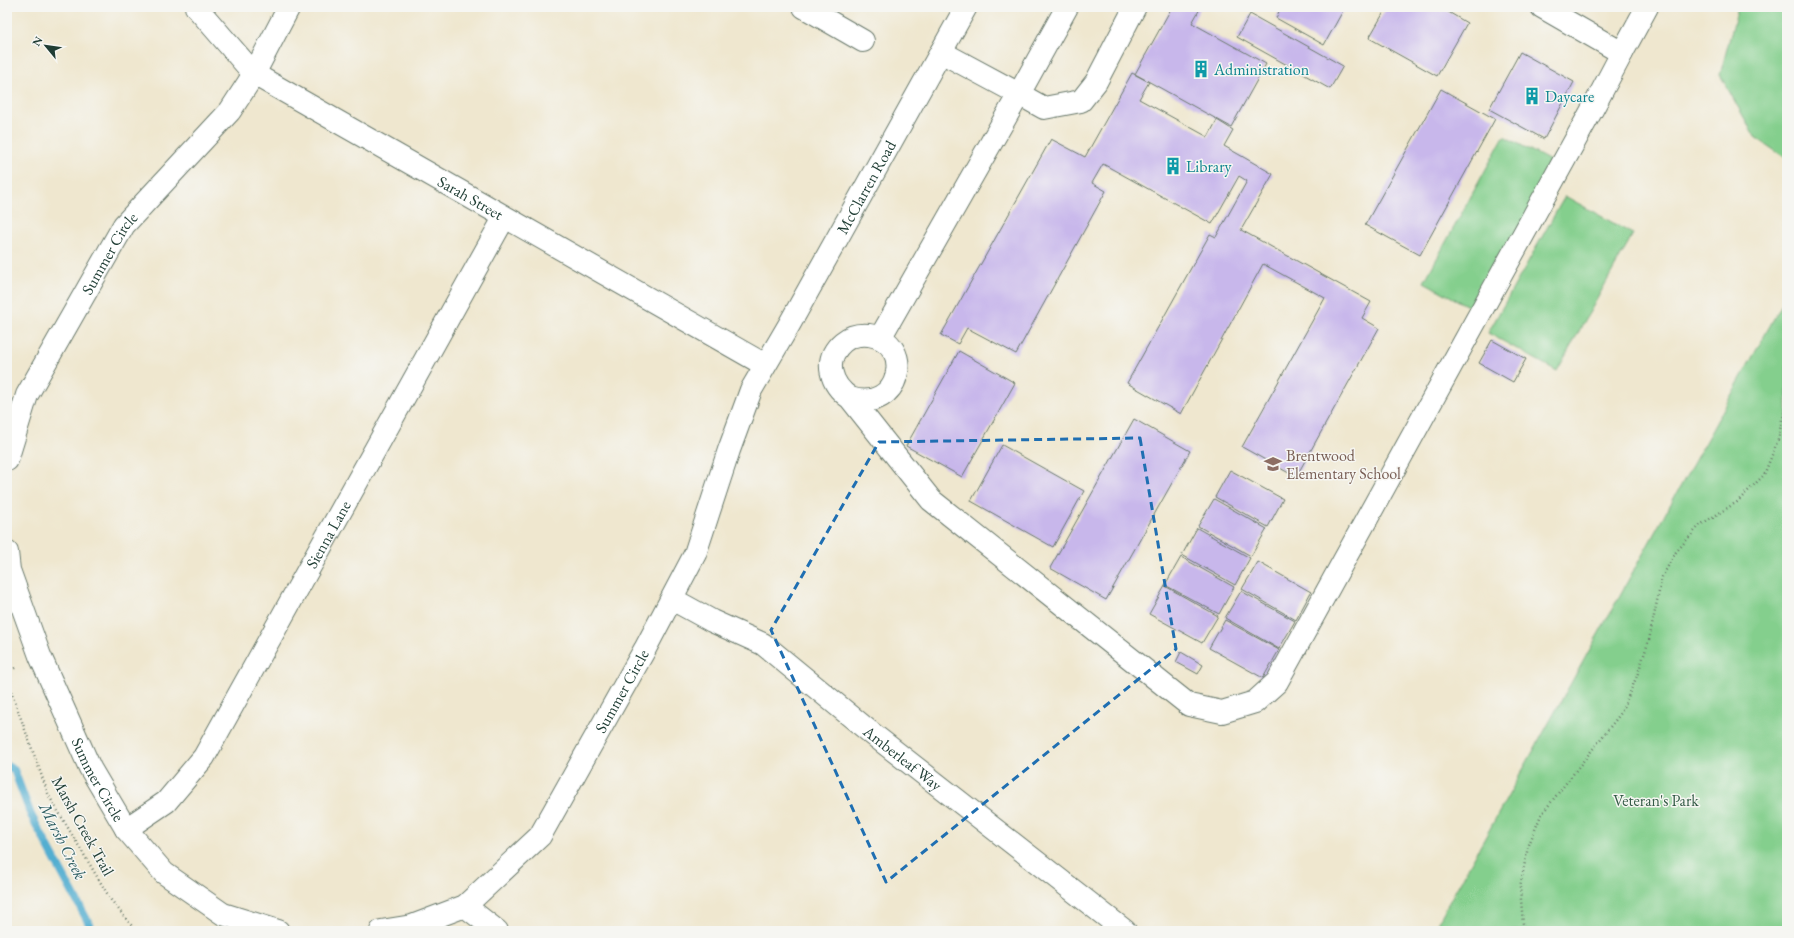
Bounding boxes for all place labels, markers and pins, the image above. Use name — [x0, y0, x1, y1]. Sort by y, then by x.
building icon: Administration — [1191, 59, 1211, 79]
place label: Administration — [1213, 59, 1310, 80]
building icon: Daycare — [1522, 86, 1542, 106]
place label: Daycare — [1545, 86, 1594, 107]
building icon: Library — [1163, 156, 1183, 176]
place label: Library — [1186, 156, 1233, 177]
place label: Brentwood Elementary School — [1286, 445, 1401, 484]
school or university icon: Brentwood Elementary School — [1263, 454, 1283, 474]

